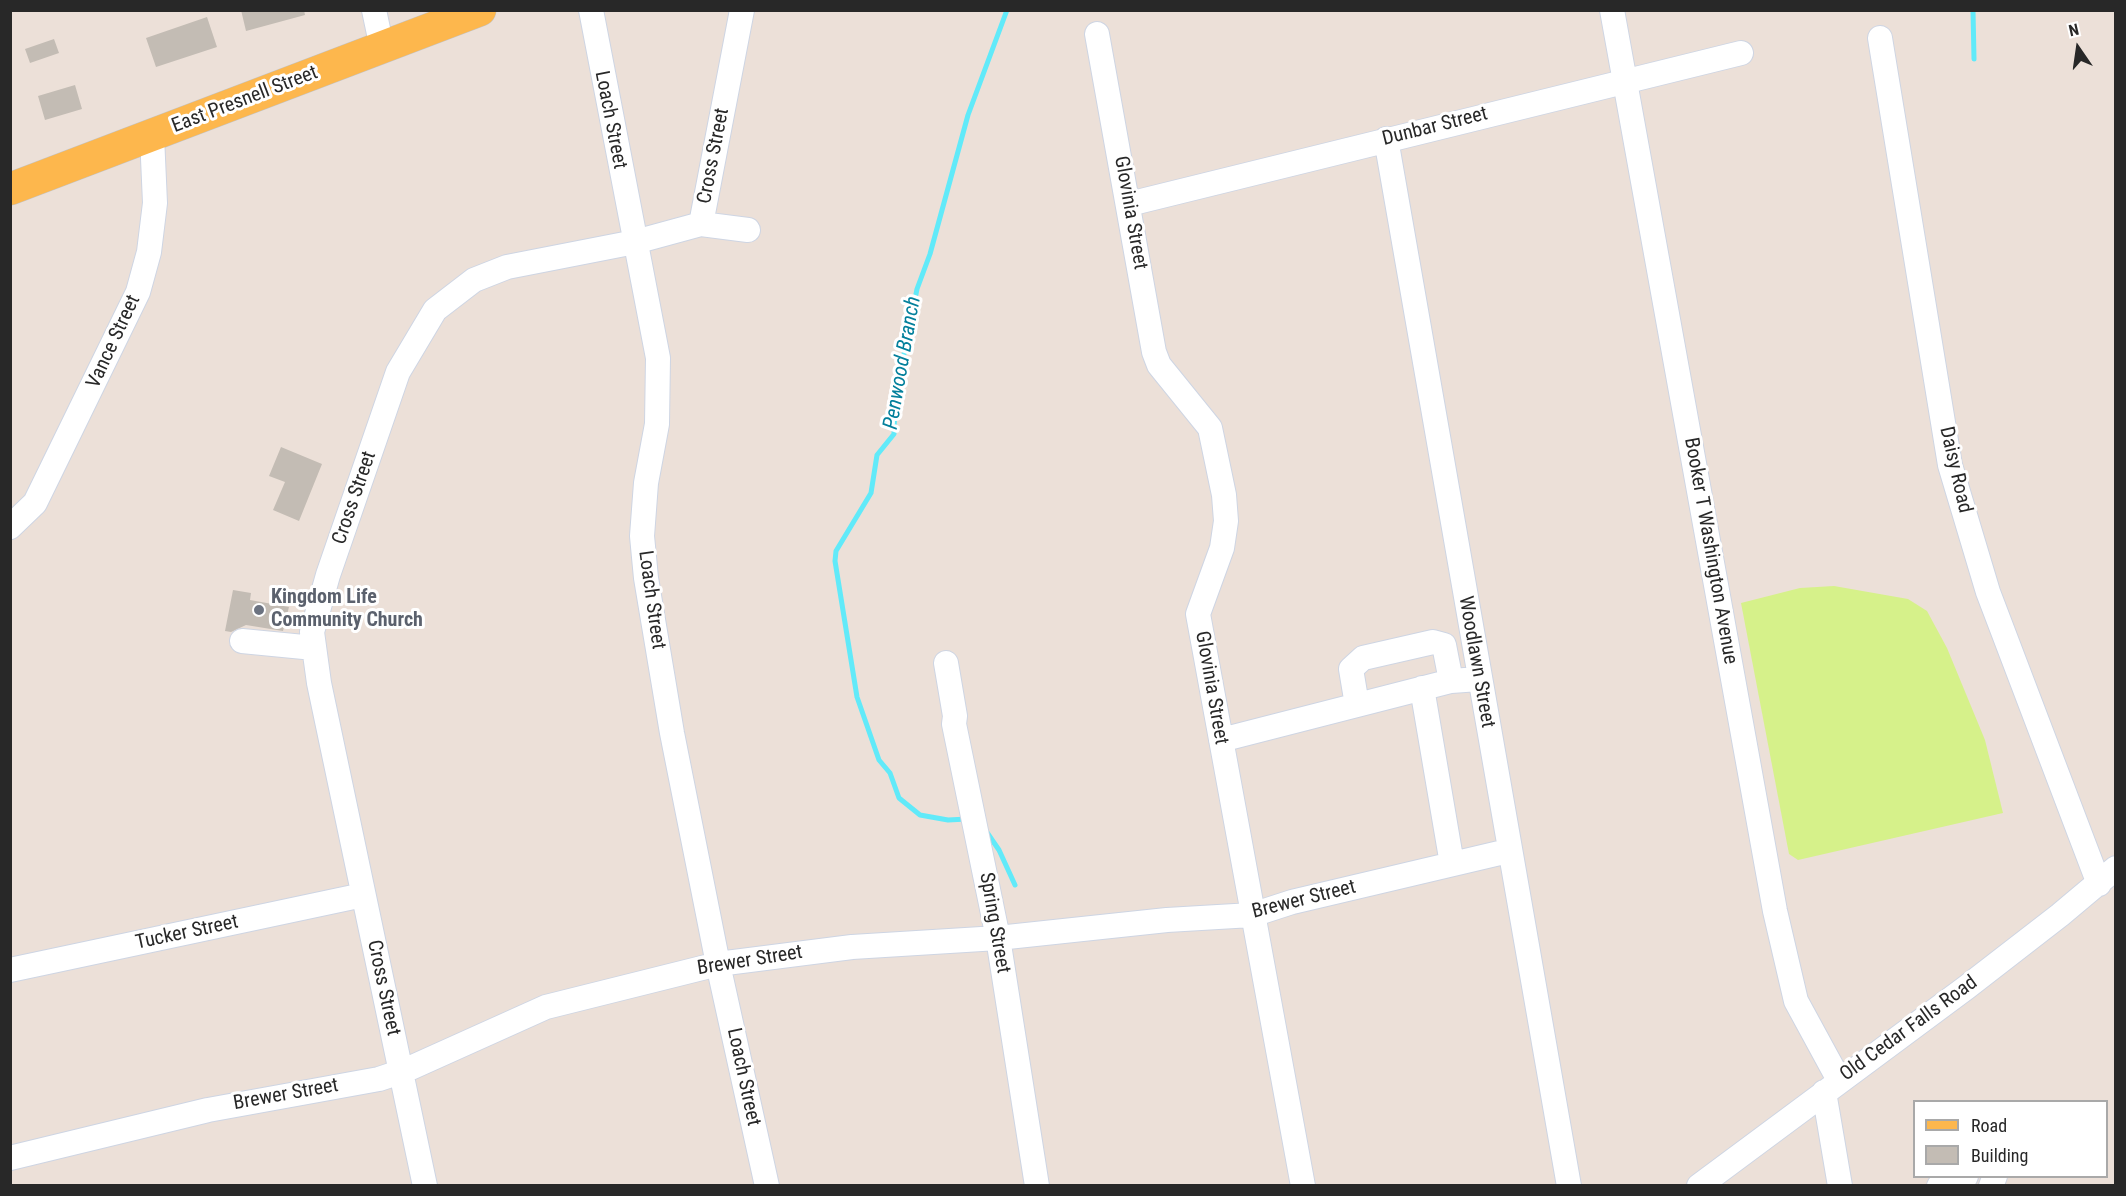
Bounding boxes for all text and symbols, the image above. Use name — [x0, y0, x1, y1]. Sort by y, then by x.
north arrow — [2048, 18, 2108, 78]
text: N — [2067, 20, 2081, 40]
street label: East Presnell Street — [169, 61, 321, 139]
street label: Loach Street — [589, 69, 631, 171]
street label: Dunbar Street — [1380, 102, 1490, 152]
street label: Cross Street — [693, 106, 735, 206]
street label: Glovinia Street — [1108, 154, 1152, 272]
street label: Vance Street — [82, 292, 146, 392]
water label: Penwood Branch — [879, 294, 927, 432]
street label: Daisy Road — [1933, 425, 1977, 515]
street label: Booker T Washington Avenue — [1678, 436, 1742, 666]
street label: Cross Street — [328, 448, 382, 548]
street label: Loach Street — [632, 549, 670, 651]
place label: Kingdom Life Community Church — [271, 586, 423, 633]
street label: Woodlawn Street — [1453, 594, 1499, 730]
marker: Kingdom Life Community Church — [252, 603, 266, 617]
street label: Glovinia Street — [1189, 629, 1233, 747]
street label: Spring Street — [973, 871, 1015, 975]
street label: Brewer Street — [1250, 876, 1358, 924]
street label: Tucker Street — [134, 910, 240, 956]
street label: Cross Street — [361, 938, 405, 1038]
street label: Brewer Street — [696, 941, 804, 981]
street label: Old Cedar Falls Road — [1836, 971, 1982, 1087]
street label: Loach Street — [721, 1026, 765, 1128]
street label: Brewer Street — [232, 1074, 340, 1116]
legend — [1913, 1100, 2108, 1178]
text: Road — [1971, 1115, 2007, 1136]
text: Building — [1971, 1145, 2028, 1166]

